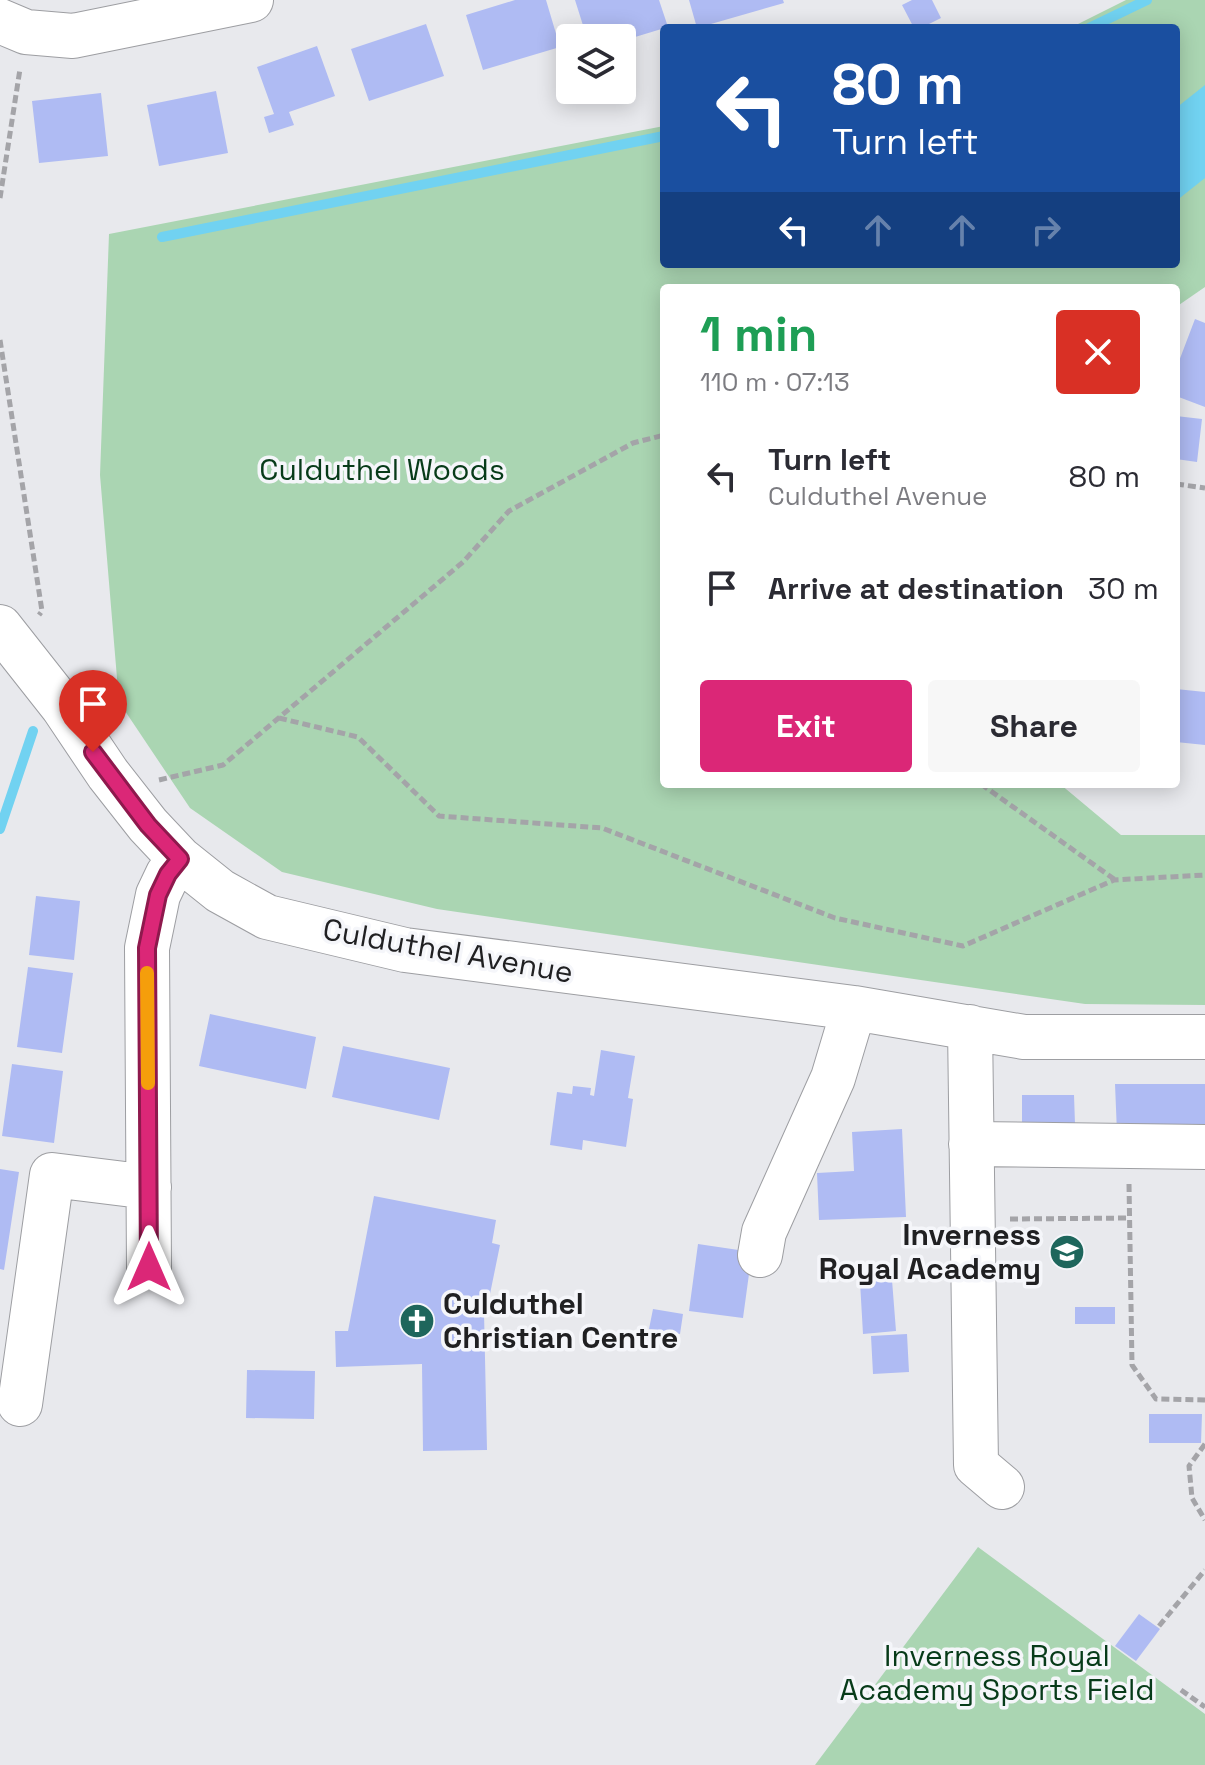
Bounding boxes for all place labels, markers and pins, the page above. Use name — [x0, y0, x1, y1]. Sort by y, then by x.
pin — [59, 670, 127, 752]
place label: Inverness Royal Academy — [819, 1215, 1041, 1288]
school or university icon: Inverness Royal Academy — [1048, 1233, 1086, 1271]
place label: Culduthel Christian Centre — [443, 1284, 678, 1357]
church icon: Culduthel Christian Centre — [398, 1302, 436, 1340]

